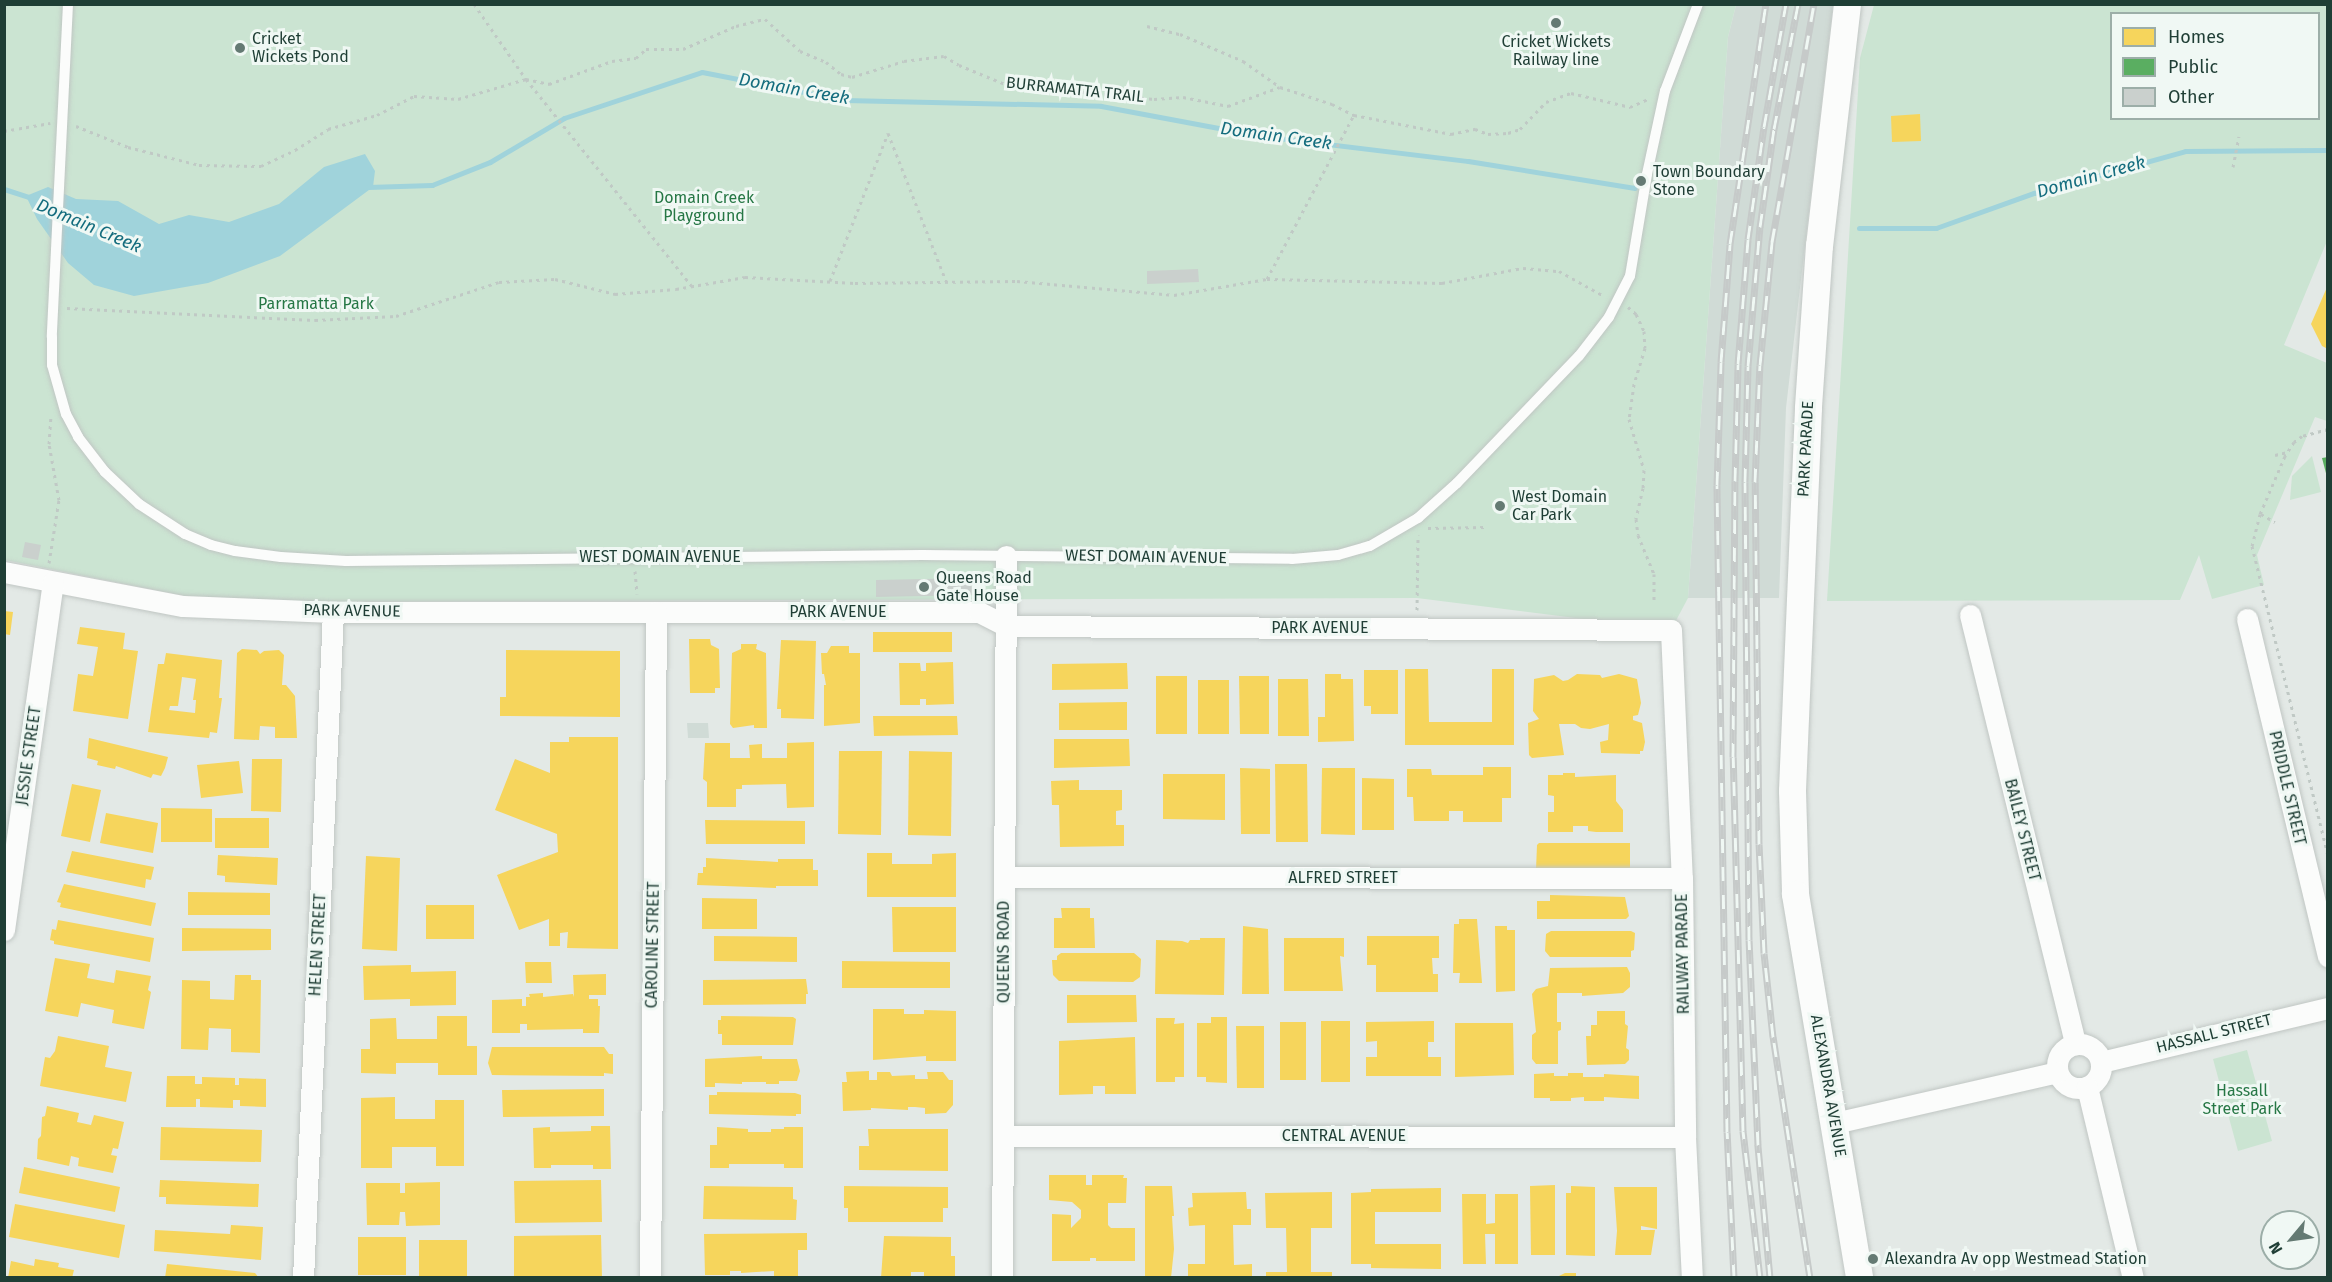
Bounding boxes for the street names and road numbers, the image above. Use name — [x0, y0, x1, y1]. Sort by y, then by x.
street label: BURRAMATTA TRAIL — [1005, 73, 1145, 107]
street label: PARK PARADE — [1794, 401, 1818, 497]
street label: WEST DOMAIN AVENUE — [1065, 546, 1227, 568]
street label: WEST DOMAIN AVENUE — [579, 547, 741, 567]
street label: PARK AVENUE — [303, 601, 401, 621]
street label: PARK AVENUE — [789, 602, 887, 622]
street label: PARK AVENUE — [1271, 618, 1369, 638]
street label: JESSIE STREET — [13, 705, 45, 807]
street label: PRIDDLE STREET — [2265, 729, 2309, 847]
street label: BAILEY STREET — [2000, 777, 2044, 883]
street label: ALFRED STREET — [1288, 868, 1398, 888]
street label: CAROLINE STREET — [642, 881, 664, 1009]
street label: HELEN STREET — [306, 893, 330, 997]
street label: RAILWAY PARADE — [1672, 893, 1694, 1015]
street label: QUEENS ROAD — [994, 901, 1014, 1003]
street label: HASSALL STREET — [2154, 1010, 2274, 1058]
street label: ALEXANDRA AVENUE — [1806, 1013, 1850, 1159]
street label: CENTRAL AVENUE — [1282, 1126, 1406, 1146]

